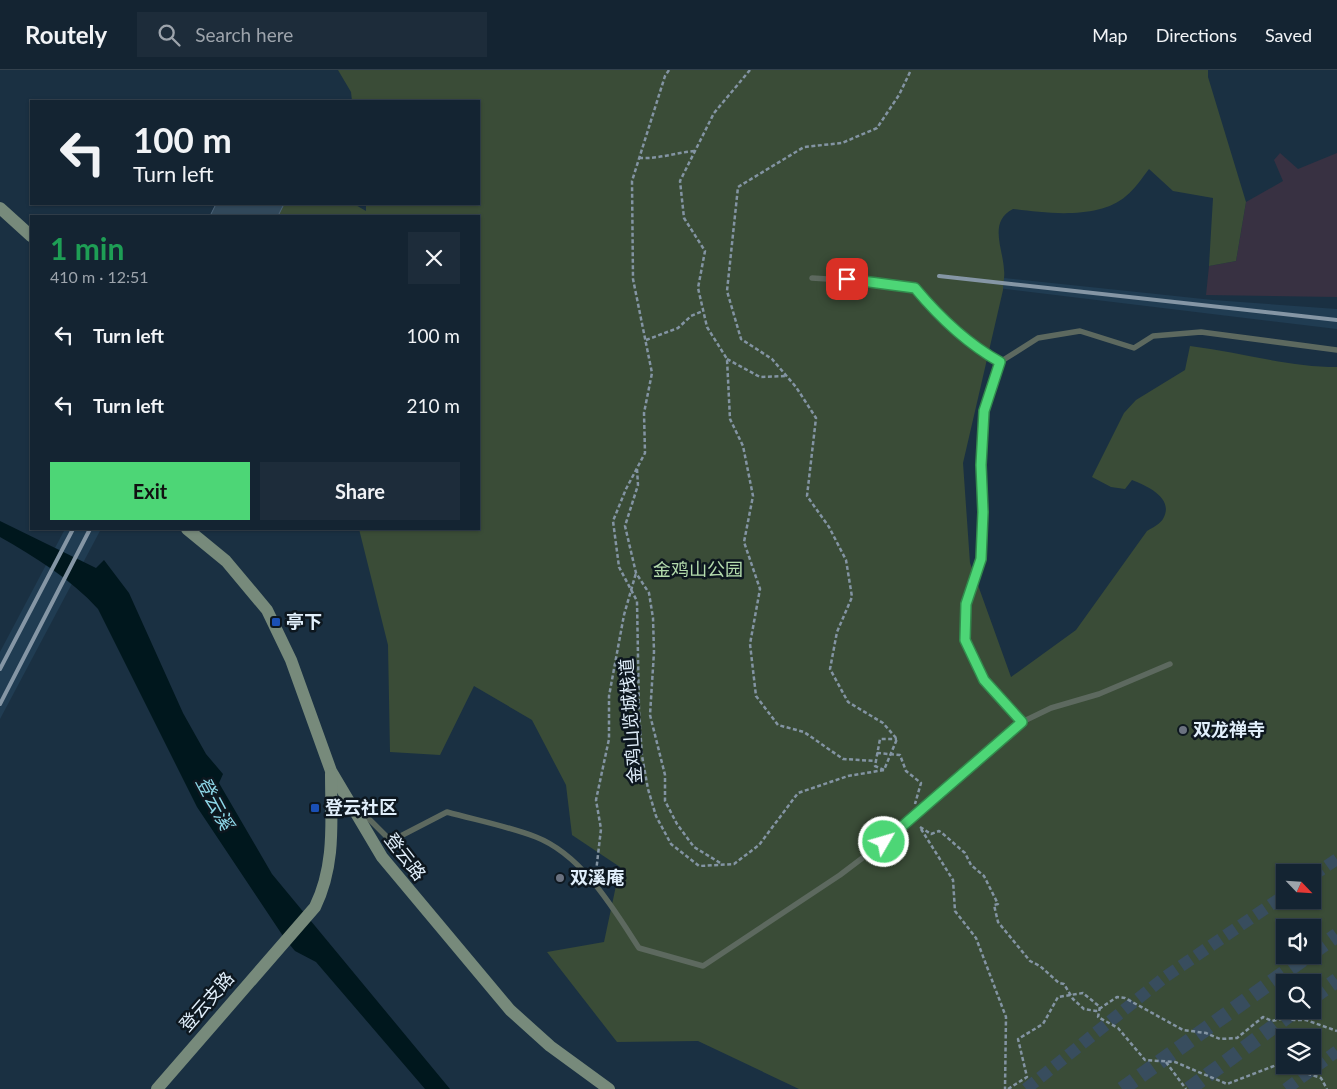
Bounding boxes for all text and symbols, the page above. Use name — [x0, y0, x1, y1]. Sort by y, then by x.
search box — [137, 12, 487, 57]
text: Routely — [25, 20, 107, 49]
icon: search — [155, 21, 183, 49]
text: Search here — [195, 23, 293, 46]
text: Map — [1092, 24, 1128, 46]
text: Directions — [1156, 24, 1237, 46]
text: Saved — [1265, 24, 1312, 46]
text: 100 m — [133, 118, 232, 160]
icon: left — [50, 120, 115, 185]
text: Turn left — [133, 160, 214, 187]
text: 1 min — [50, 230, 124, 266]
button: close — [408, 232, 460, 284]
pin — [826, 258, 868, 300]
icon: arrive — [833, 265, 861, 293]
text: 410 m · 12:51 — [50, 267, 149, 286]
icon: left — [50, 321, 78, 349]
text: Turn left — [93, 324, 164, 347]
text: 100 m — [406, 324, 460, 347]
icon: left — [50, 391, 78, 419]
text: Turn left — [93, 394, 164, 417]
text: 210 m — [406, 394, 460, 417]
button: Exit — [50, 462, 250, 520]
button: Share — [260, 462, 460, 520]
park label: 金鸡山公园 — [653, 558, 743, 580]
place label: 亭下 — [286, 610, 322, 632]
marker: 亭下 — [270, 616, 282, 628]
street label: 金鸡山览城栈道 — [615, 657, 645, 785]
place label: 双龙禅寺 — [1193, 718, 1265, 740]
marker: 双龙禅寺 — [1177, 724, 1189, 736]
water label: 登云溪 — [192, 772, 240, 835]
place label: 登云社区 — [325, 796, 397, 818]
marker: 登云社区 — [309, 802, 321, 814]
position arrow — [857, 815, 909, 867]
street label: 登云路 — [380, 828, 431, 884]
north arrow — [1276, 864, 1321, 909]
map controls — [1276, 864, 1321, 1074]
place label: 双溪庵 — [570, 866, 624, 888]
marker: 双溪庵 — [554, 872, 566, 884]
button: sound — [1276, 919, 1321, 964]
street label: 登云支路 — [174, 967, 238, 1036]
button: search — [1276, 974, 1321, 1019]
button: layers — [1276, 1029, 1321, 1074]

